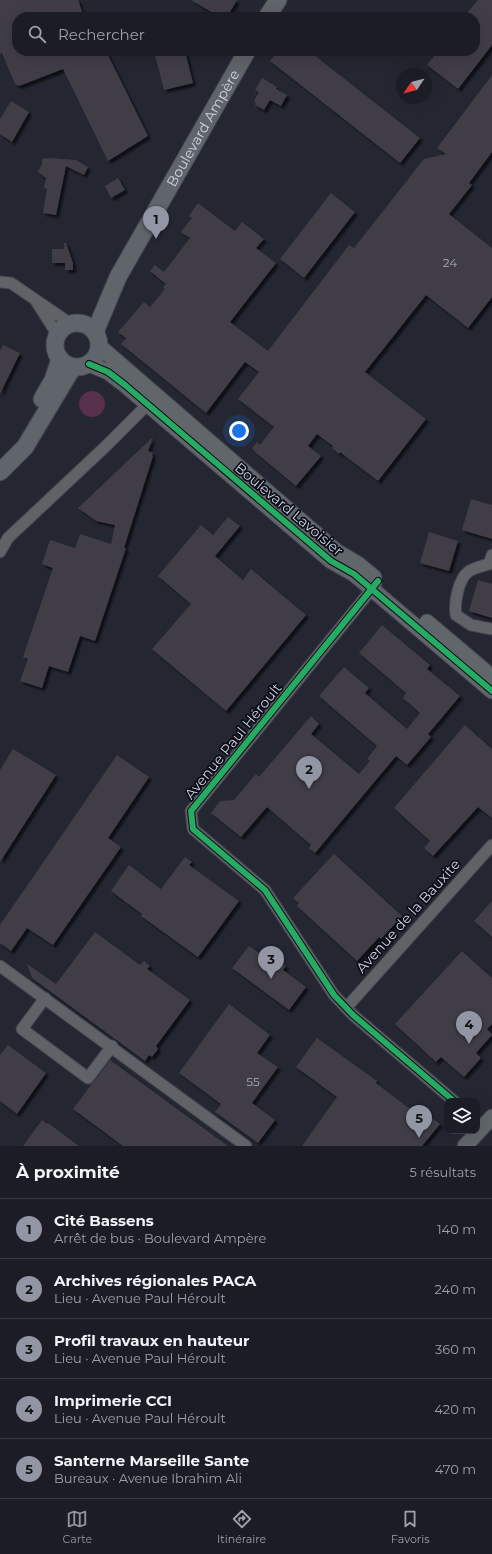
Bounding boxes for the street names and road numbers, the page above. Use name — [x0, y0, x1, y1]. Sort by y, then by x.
street label: Boulevard Ampère — [162, 66, 243, 190]
street label: Boulevard Lavoisier — [231, 458, 347, 560]
street label: Avenue Paul Héroult — [181, 679, 286, 803]
street label: Avenue de la Bauxite — [352, 855, 464, 977]

